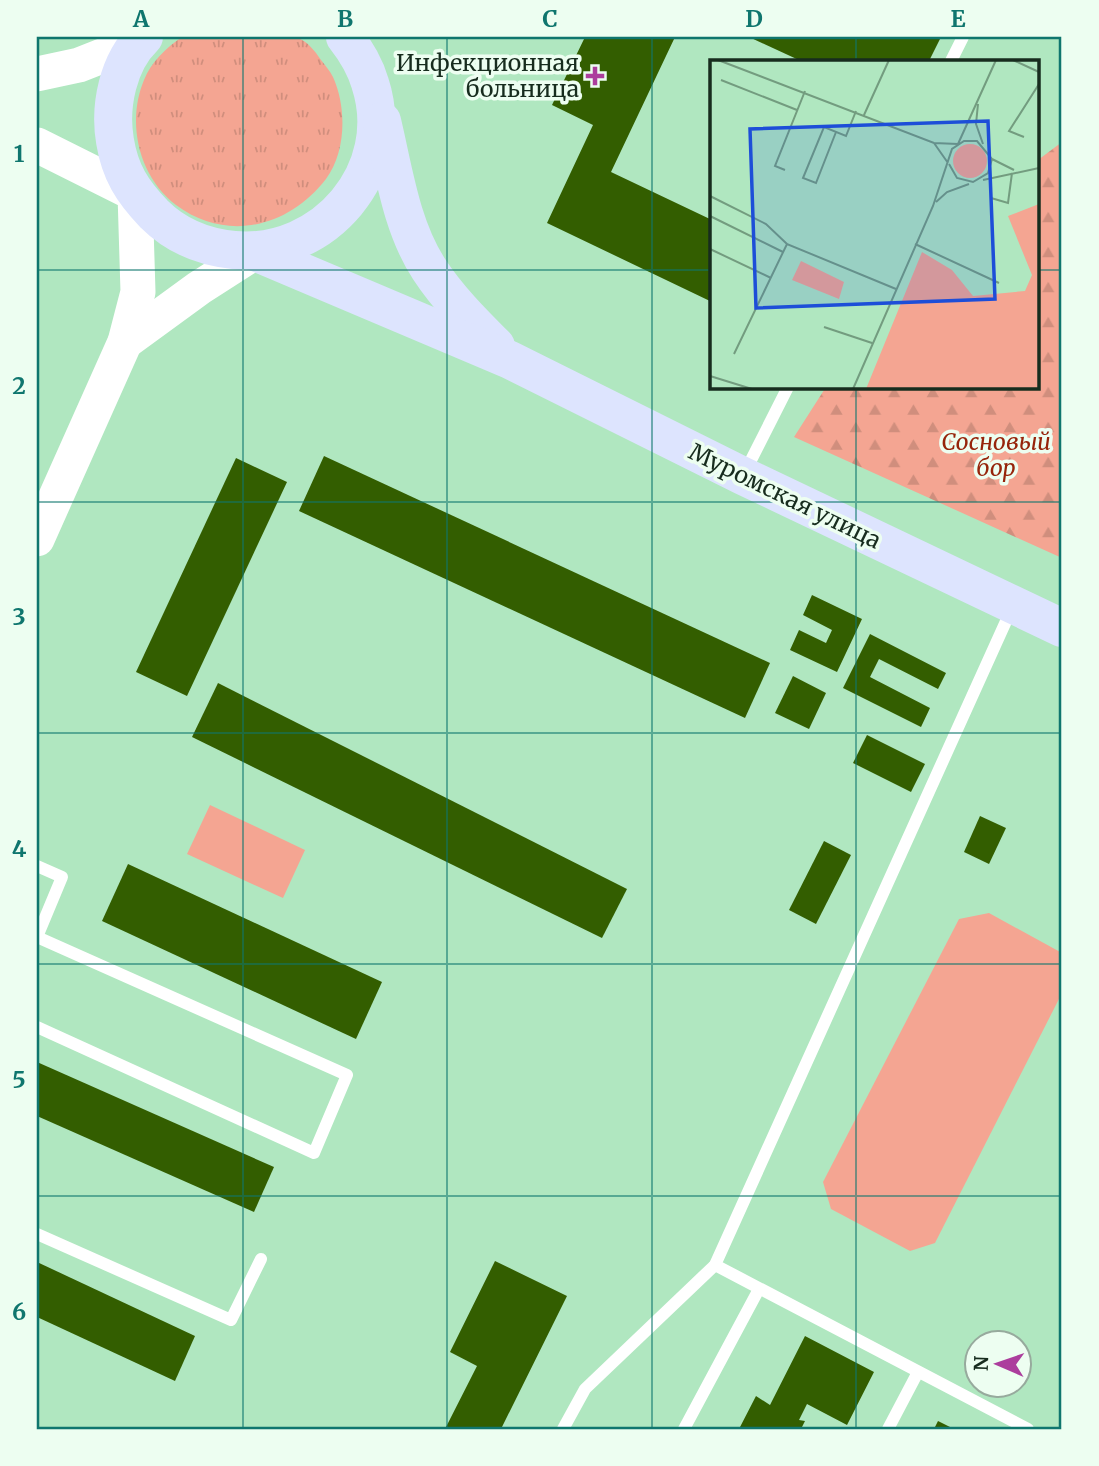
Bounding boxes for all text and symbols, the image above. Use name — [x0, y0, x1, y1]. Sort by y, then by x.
text: A — [132, 4, 150, 33]
text: B — [337, 4, 353, 33]
text: C — [542, 4, 558, 33]
text: D — [745, 4, 763, 33]
text: E — [950, 4, 966, 33]
place label: Инфекционная больница — [396, 48, 579, 103]
inset map — [710, 60, 1040, 388]
marker: Инфекционная больница — [585, 66, 605, 86]
text: 1 — [14, 139, 25, 168]
text: 2 — [12, 371, 26, 400]
park label: Сосновый бор — [941, 427, 1051, 482]
street label: Муромская улица — [684, 436, 886, 555]
text: 3 — [12, 602, 26, 631]
text: 4 — [12, 834, 27, 863]
text: 5 — [12, 1065, 26, 1094]
text: 6 — [12, 1297, 26, 1326]
north arrow — [962, 1330, 1032, 1400]
text: N — [969, 1355, 993, 1371]

